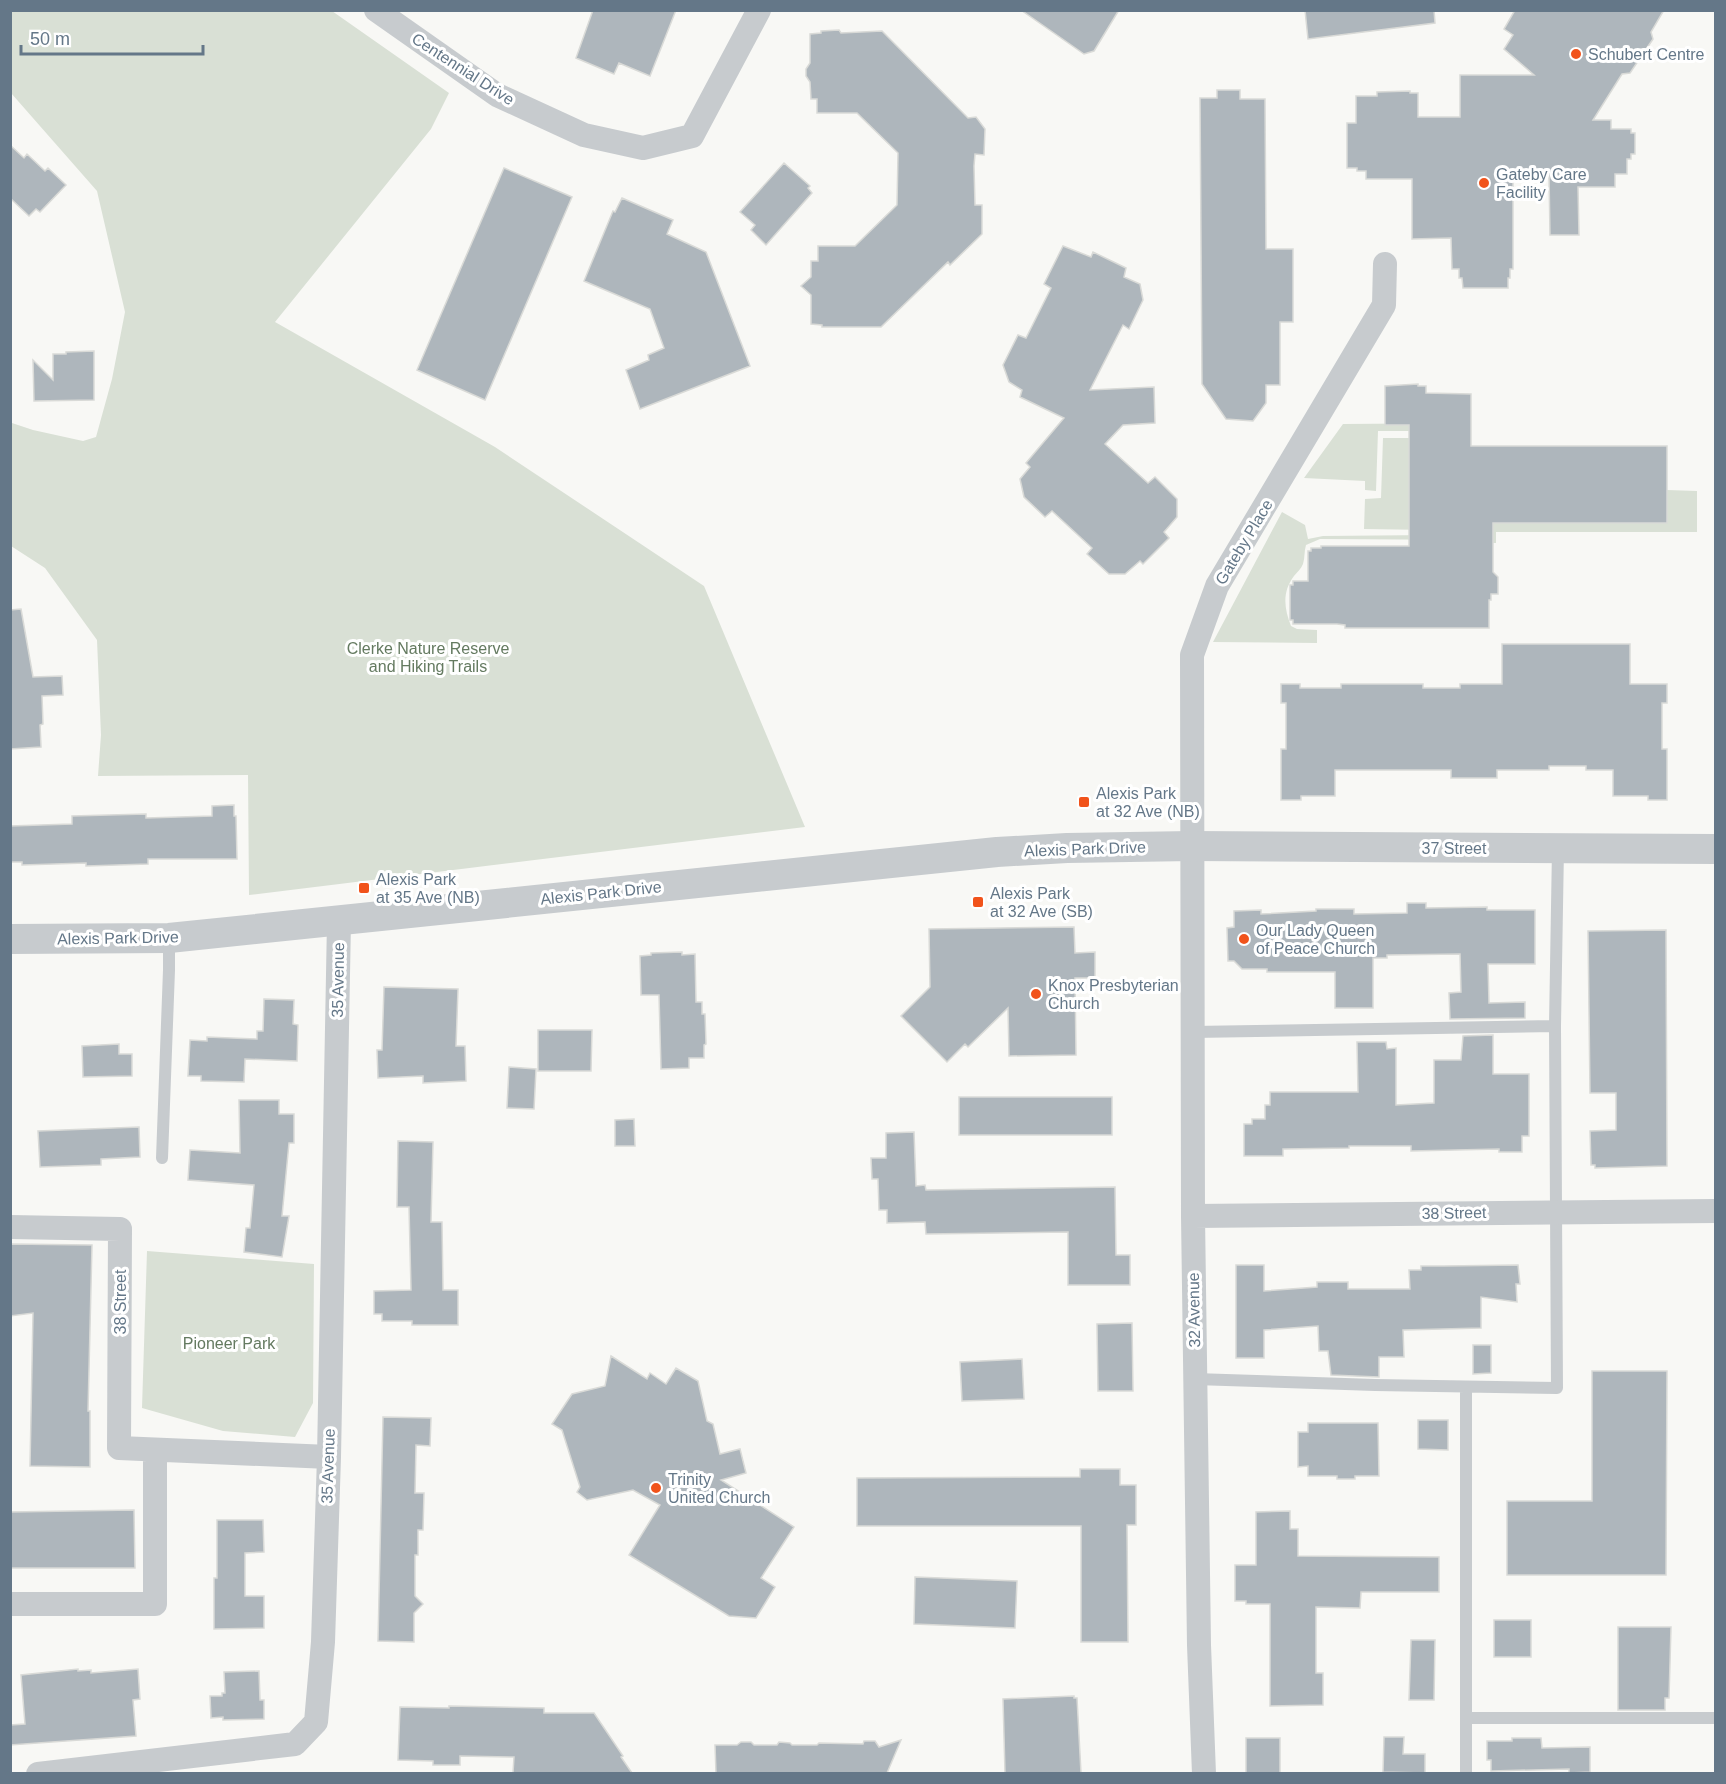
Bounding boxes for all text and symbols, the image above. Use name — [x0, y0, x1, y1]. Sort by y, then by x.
scale bar — [21, 18, 202, 56]
text: 50 m — [30, 29, 70, 49]
street label: Centennial Drive — [409, 30, 517, 108]
place label: Schubert Centre — [1588, 46, 1705, 63]
marker: Schubert Centre — [1569, 47, 1583, 61]
place label: Gateby Care Facility — [1496, 166, 1587, 201]
marker: Gateby Care Facility — [1477, 176, 1491, 190]
street label: Gateby Place — [1212, 496, 1276, 588]
park label: Clerke Nature Reserve and Hiking Trails — [347, 640, 509, 675]
place label: Alexis Park at 32 Ave (NB) — [1096, 785, 1200, 820]
marker: Alexis Park at 32 Ave (NB) — [1077, 795, 1091, 809]
street label: Alexis Park Drive — [1024, 838, 1146, 860]
street label: 37 Street — [1422, 840, 1487, 857]
place label: Alexis Park at 35 Ave (NB) — [376, 871, 480, 906]
street label: Alexis Park Drive — [540, 878, 663, 908]
marker: Alexis Park at 35 Ave (NB) — [357, 881, 371, 895]
place label: Alexis Park at 32 Ave (SB) — [990, 885, 1093, 920]
marker: Alexis Park at 32 Ave (SB) — [971, 895, 985, 909]
place label: Our Lady Queen of Peace Church — [1256, 922, 1375, 957]
street label: Alexis Park Drive — [57, 928, 179, 948]
marker: Our Lady Queen of Peace Church — [1237, 932, 1251, 946]
street label: 35 Avenue — [329, 942, 347, 1018]
place label: Knox Presbyterian Church — [1048, 977, 1179, 1012]
marker: Knox Presbyterian Church — [1029, 987, 1043, 1001]
street label: 38 Street — [1421, 1204, 1487, 1222]
street label: 38 Street — [112, 1269, 129, 1334]
street label: 32 Avenue — [1185, 1272, 1203, 1348]
park label: Pioneer Park — [183, 1335, 276, 1352]
street label: 35 Avenue — [318, 1428, 338, 1504]
place label: Trinity United Church — [668, 1471, 770, 1506]
marker: Trinity United Church — [649, 1481, 663, 1495]

